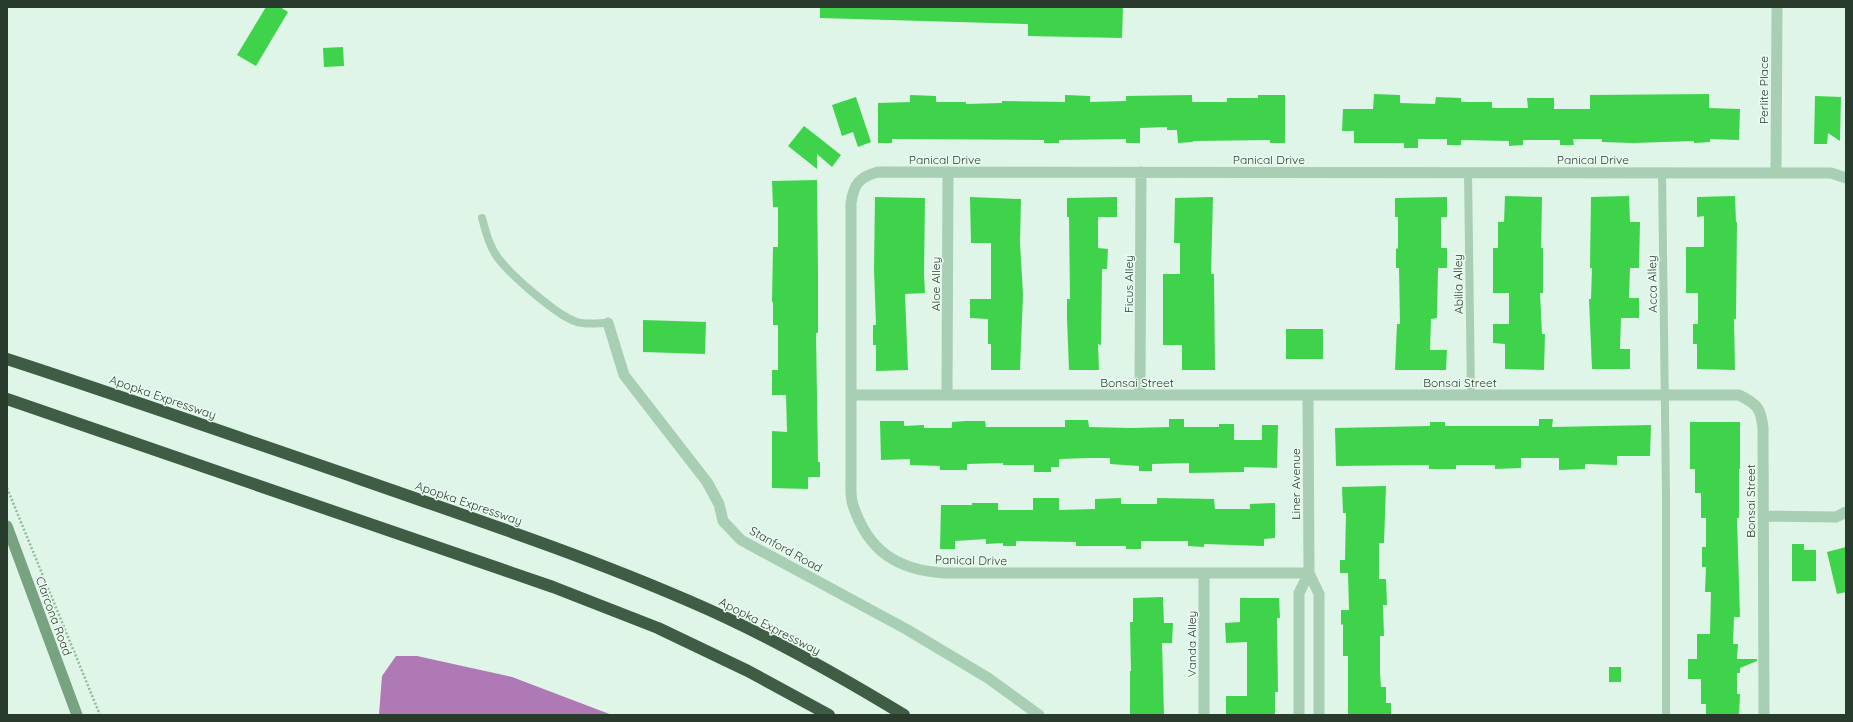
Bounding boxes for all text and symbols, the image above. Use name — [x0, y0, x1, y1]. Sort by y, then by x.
street label: Perlite Place — [1756, 56, 1771, 124]
street label: Panical Drive — [909, 152, 981, 167]
street label: Panical Drive — [1233, 152, 1305, 167]
street label: Panical Drive — [1557, 152, 1629, 167]
street label: Abilia Alley — [1450, 254, 1466, 314]
street label: Ficus Alley — [1121, 255, 1136, 313]
street label: Acca Alley — [1644, 255, 1660, 313]
street label: Aloe Alley — [928, 257, 943, 311]
street label: Apopka Expressway — [108, 372, 218, 422]
street label: Bonsai Street — [1100, 375, 1174, 390]
street label: Bonsai Street — [1423, 375, 1497, 390]
street label: Liner Avenue — [1288, 448, 1303, 520]
street label: Bonsai Street — [1743, 464, 1758, 538]
street label: Apopka Expressway — [414, 478, 524, 528]
street label: Stanford Road — [747, 523, 825, 575]
street label: Panical Drive — [935, 552, 1007, 568]
street label: Clarcona Road — [33, 574, 75, 658]
street label: Apopka Expressway — [717, 594, 823, 658]
street label: Vanda Alley — [1184, 611, 1199, 677]

